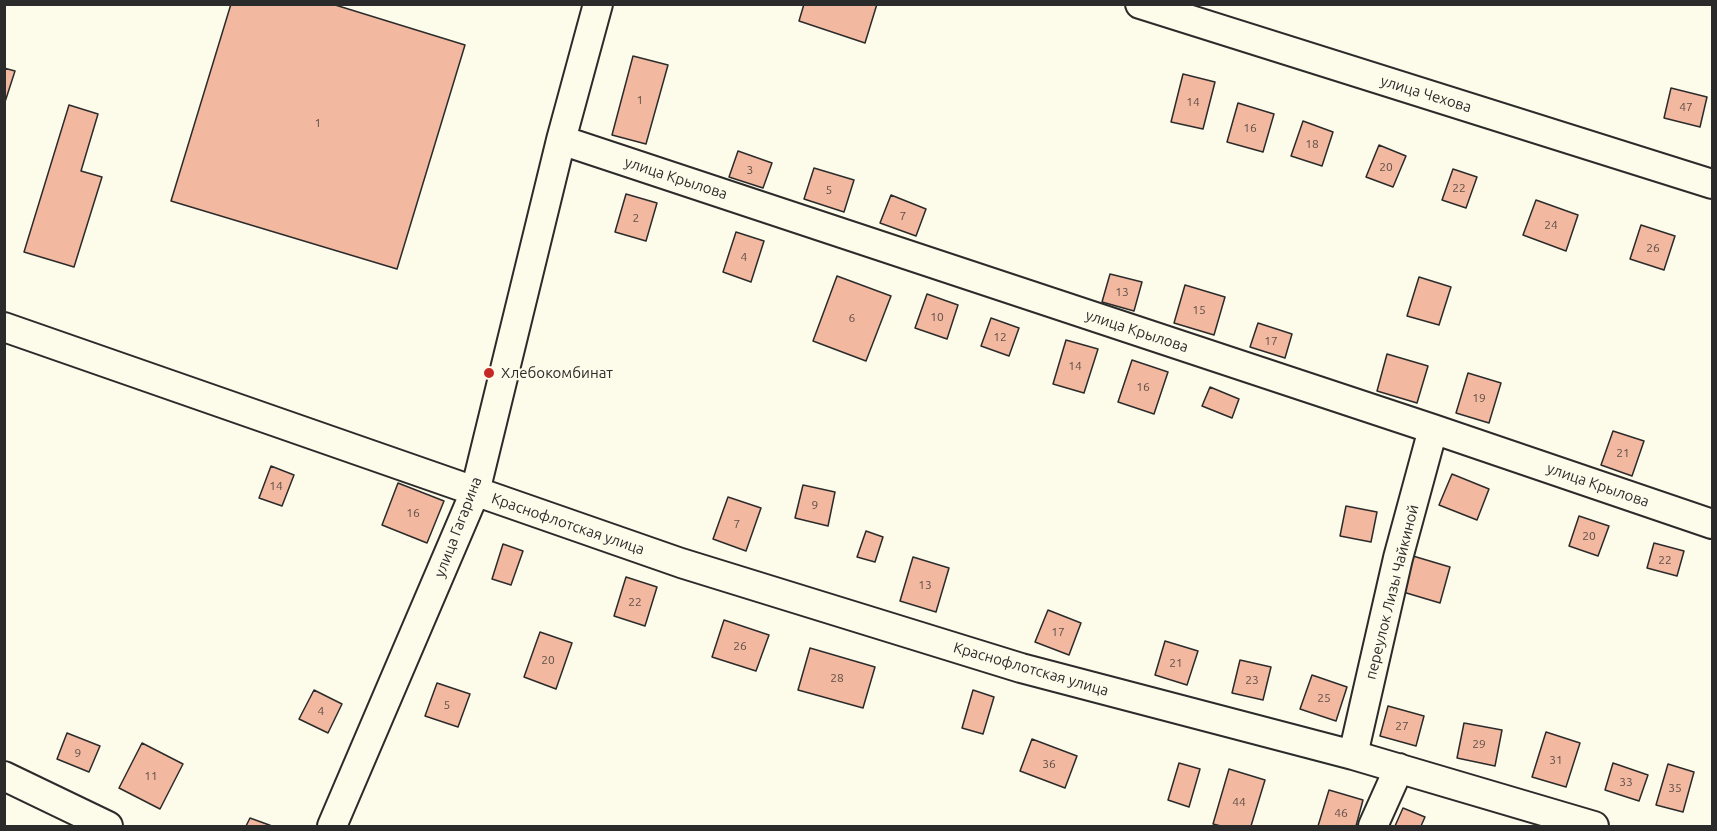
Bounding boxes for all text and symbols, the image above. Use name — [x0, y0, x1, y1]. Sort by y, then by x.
street label: улица Чехова — [1378, 72, 1474, 116]
house number: 1 — [637, 93, 643, 107]
house number: 14 — [1186, 95, 1200, 109]
house number: 47 — [1679, 100, 1693, 114]
house number: 1 — [315, 116, 321, 130]
house number: 16 — [1243, 121, 1257, 135]
house number: 18 — [1305, 137, 1319, 151]
street label: улица Крылова — [622, 153, 730, 203]
house number: 20 — [1379, 160, 1393, 174]
house number: 3 — [747, 163, 753, 177]
house number: 22 — [1452, 181, 1466, 195]
house number: 5 — [826, 183, 832, 197]
house number: 7 — [900, 209, 906, 223]
house number: 2 — [633, 211, 639, 225]
house number: 24 — [1544, 218, 1558, 232]
house number: 26 — [1646, 241, 1660, 255]
house number: 4 — [741, 250, 747, 264]
house number: 13 — [1115, 285, 1129, 299]
house number: 15 — [1192, 303, 1206, 317]
street label: улица Крылова — [1083, 306, 1191, 356]
house number: 10 — [930, 310, 944, 324]
house number: 6 — [849, 311, 855, 325]
house number: 12 — [993, 330, 1007, 344]
house number: 17 — [1264, 334, 1278, 348]
house number: 14 — [1068, 359, 1082, 373]
place label: Хлебокомбинат — [501, 364, 613, 382]
marker: Хлебокомбинат — [482, 366, 496, 380]
house number: 16 — [1136, 380, 1150, 394]
house number: 19 — [1472, 391, 1486, 405]
house number: 21 — [1616, 446, 1630, 460]
street label: улица Крылова — [1544, 459, 1652, 511]
street label: улица Гагарина — [431, 474, 485, 580]
house number: 14 — [269, 479, 283, 493]
street label: Краснофлотская улица — [489, 489, 647, 559]
house number: 9 — [812, 498, 818, 512]
street label: переулок Лизы Чайкиной — [1362, 503, 1422, 681]
house number: 16 — [406, 506, 420, 520]
house number: 7 — [734, 517, 740, 531]
house number: 20 — [1582, 529, 1596, 543]
house number: 22 — [1658, 553, 1672, 567]
house number: 13 — [918, 578, 932, 592]
house number: 22 — [628, 595, 642, 609]
house number: 17 — [1051, 625, 1065, 639]
street label: Краснофлотская улица — [951, 638, 1111, 700]
house number: 26 — [733, 639, 747, 653]
house number: 20 — [541, 653, 555, 667]
house number: 21 — [1169, 656, 1183, 670]
house number: 28 — [830, 671, 844, 685]
house number: 23 — [1245, 673, 1259, 687]
house number: 25 — [1317, 691, 1331, 705]
house number: 5 — [444, 698, 450, 712]
house number: 4 — [318, 704, 324, 718]
house number: 27 — [1395, 719, 1409, 733]
house number: 29 — [1472, 737, 1486, 751]
house number: 9 — [75, 746, 81, 760]
house number: 31 — [1549, 753, 1563, 767]
house number: 36 — [1042, 757, 1056, 771]
house number: 11 — [144, 769, 158, 783]
house number: 33 — [1619, 775, 1633, 789]
house number: 35 — [1668, 781, 1682, 795]
house number: 44 — [1232, 795, 1246, 809]
house number: 46 — [1334, 806, 1348, 820]

